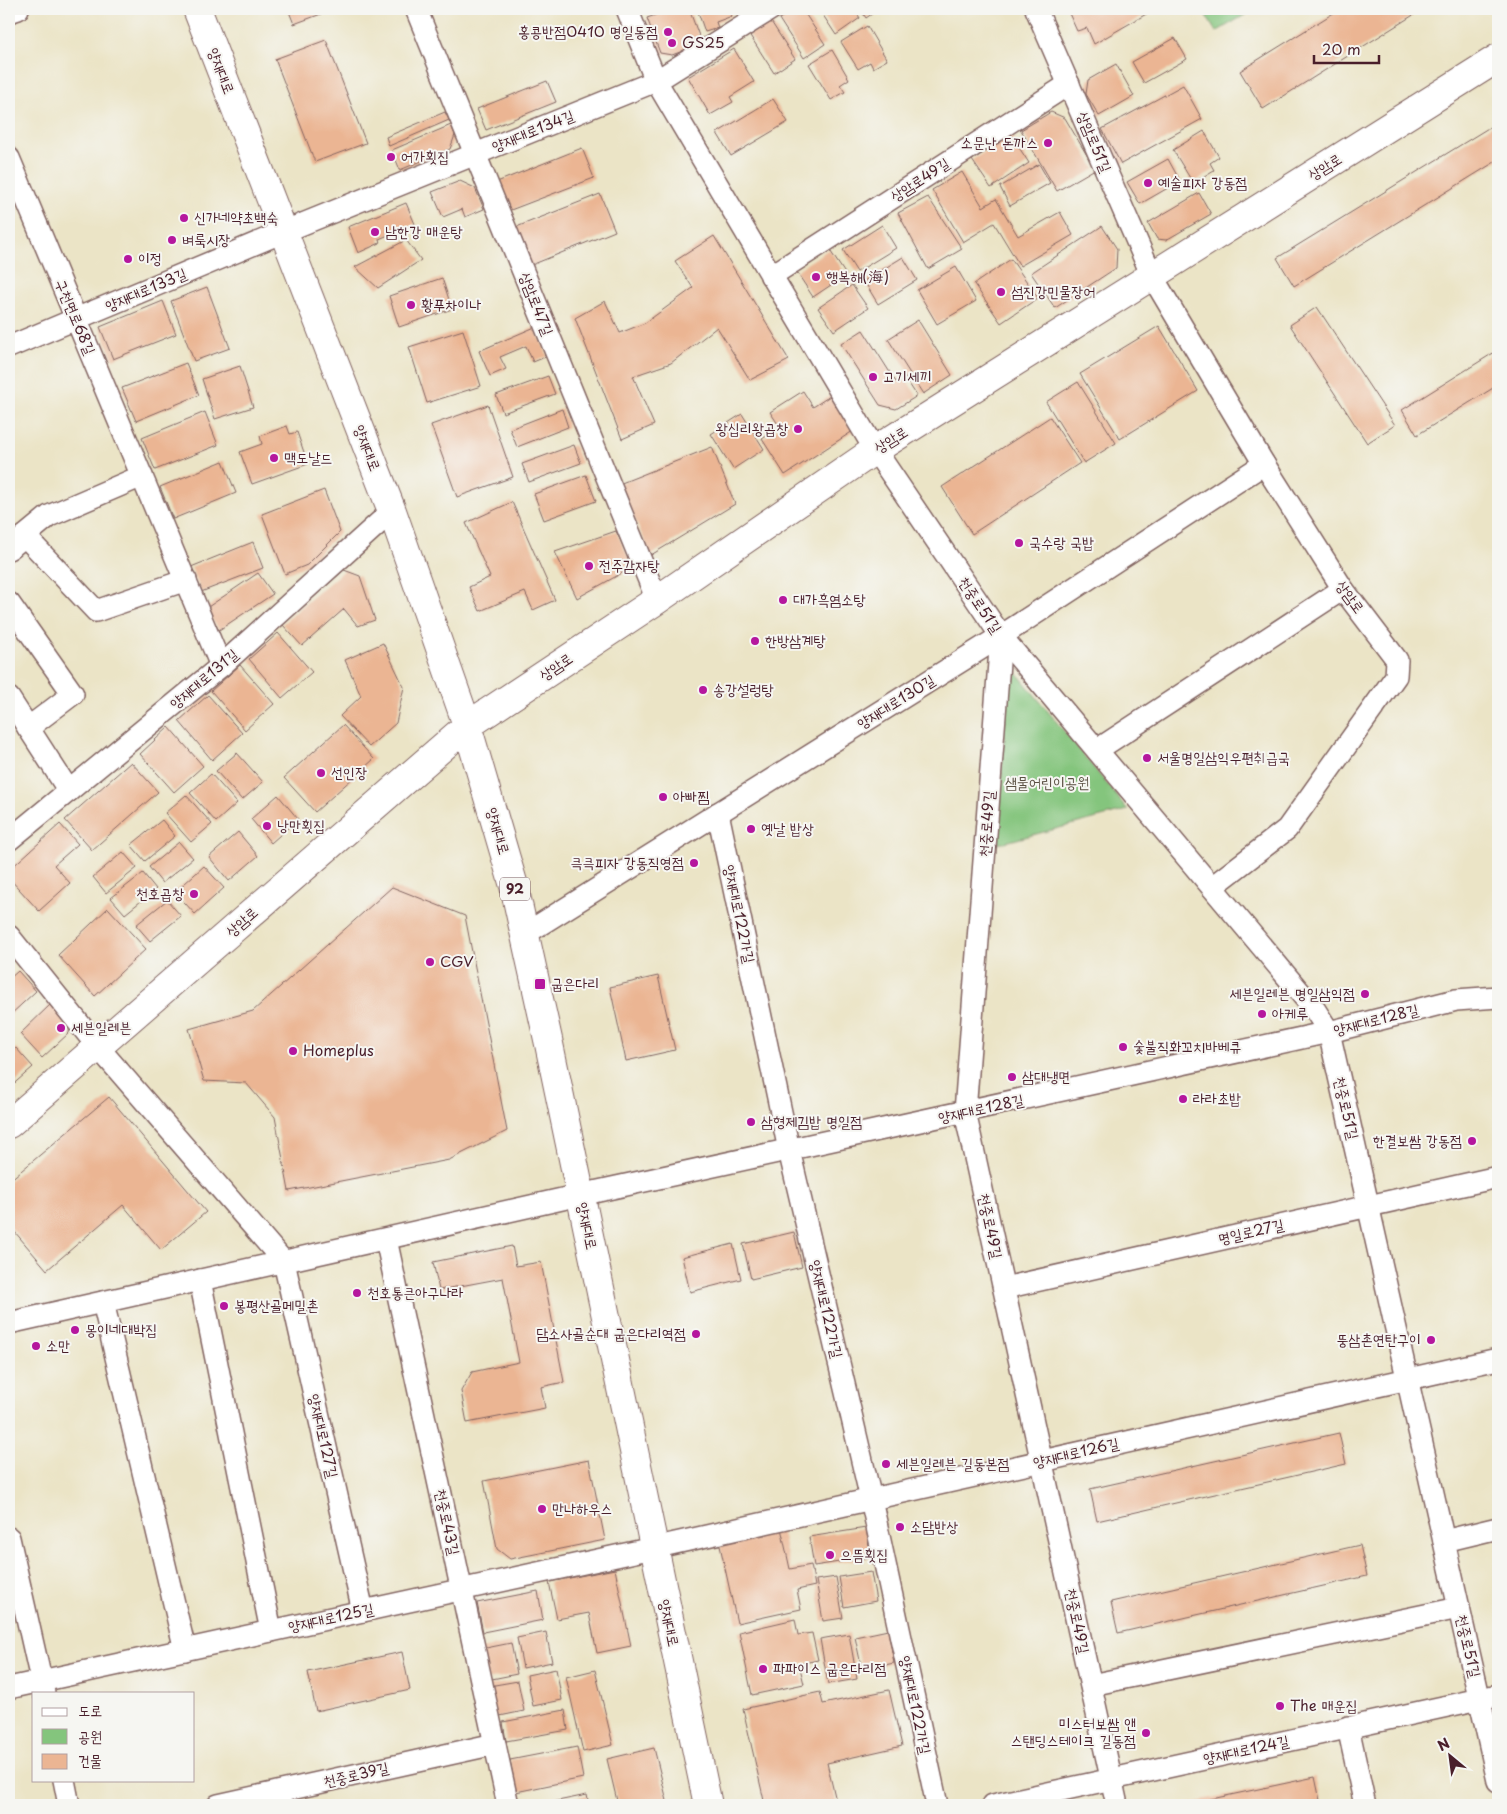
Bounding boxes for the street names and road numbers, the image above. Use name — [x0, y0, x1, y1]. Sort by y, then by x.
street label: 양재대로 — [203, 44, 242, 97]
street label: 양재대로134길 — [488, 103, 577, 157]
street label: 상암로51길 — [1072, 107, 1119, 176]
street label: 상암로 — [1303, 146, 1346, 185]
street label: 상암로49길 — [885, 151, 953, 207]
street label: 양재대로133길 — [101, 261, 190, 316]
street label: 상암로47길 — [514, 268, 561, 339]
street label: 구천면로68길 — [50, 275, 103, 358]
street label: 상암로 — [869, 419, 912, 458]
street label: 양재대로 — [349, 421, 388, 474]
street label: 천중로51길 — [954, 571, 1009, 637]
street label: 상암로 — [1331, 575, 1371, 618]
street label: 양재대로131길 — [164, 642, 243, 714]
street label: 상암로 — [534, 646, 577, 685]
street label: 양재대로130길 — [852, 668, 939, 734]
street label: 천중로49길 — [972, 790, 999, 858]
street label: 양재대로 — [482, 804, 517, 857]
street label: 양재대로122가길 — [719, 862, 762, 965]
road number: 92 — [500, 878, 530, 901]
street label: 상암로 — [220, 900, 262, 941]
street label: 양재대로128길 — [1331, 997, 1421, 1040]
street label: 천중로51길 — [1329, 1074, 1366, 1142]
street label: 양재대로128길 — [936, 1087, 1026, 1128]
street label: 천중로49길 — [973, 1191, 1010, 1261]
street label: 양재대로 — [572, 1200, 605, 1252]
street label: 명일로27길 — [1215, 1212, 1286, 1249]
street label: 양재대로122가길 — [805, 1257, 850, 1360]
street label: 양재대로127길 — [304, 1391, 345, 1480]
street label: 양재대로126길 — [1030, 1430, 1121, 1473]
street label: 천중로43길 — [430, 1486, 467, 1557]
street label: 천중로49길 — [1060, 1586, 1097, 1656]
street label: 양재대로125길 — [286, 1596, 376, 1637]
street label: 양재대로 — [654, 1597, 687, 1649]
street label: 천중로51길 — [1451, 1612, 1488, 1680]
street label: 양재대로122가길 — [895, 1653, 938, 1756]
street label: 양재대로124길 — [1201, 1728, 1291, 1769]
street label: 천중로39길 — [321, 1755, 391, 1792]

